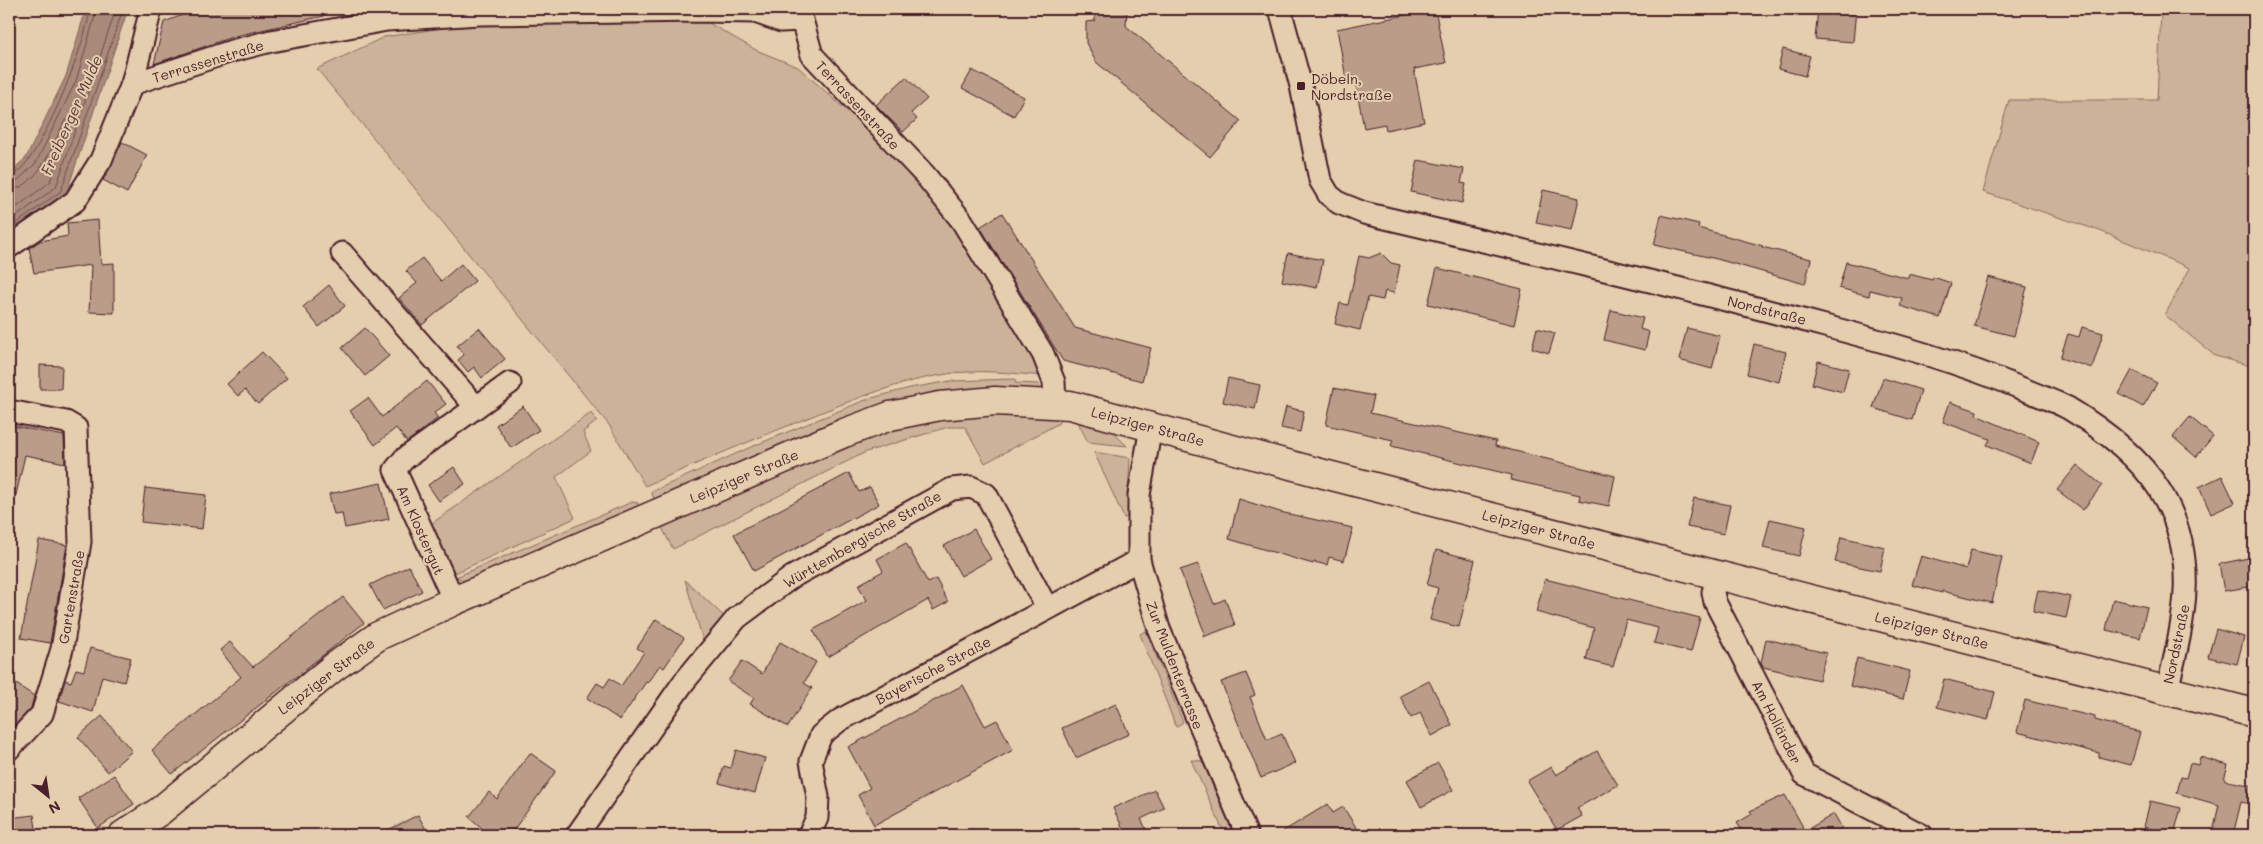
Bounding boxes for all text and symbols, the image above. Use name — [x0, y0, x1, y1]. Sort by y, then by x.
street label: Terrassenstraße — [150, 35, 266, 87]
water label: Freiberger Mulde — [36, 52, 106, 178]
street label: Terrassenstraße — [812, 56, 904, 154]
place label: Döbeln, Nordstraße — [1311, 69, 1392, 104]
marker: Döbeln, Nordstraße — [1295, 80, 1307, 92]
street label: Nordstraße — [1726, 291, 1808, 329]
street label: Leipziger Straße — [1089, 402, 1207, 450]
street label: Leipziger Straße — [687, 444, 801, 508]
street label: Am Klostergut — [393, 482, 449, 578]
street label: Württembergische Straße — [779, 486, 945, 592]
street label: Leipziger Straße — [1480, 505, 1598, 553]
street label: Gartenstraße — [53, 549, 89, 645]
street label: Zur Muldenterrasse — [1142, 598, 1208, 732]
street label: Nordstraße — [2158, 603, 2194, 685]
street label: Leipziger Straße — [1873, 607, 1991, 653]
street label: Bayerische Straße — [872, 632, 994, 708]
street label: Leipziger Straße — [274, 633, 378, 719]
street label: Am Holländer — [1748, 677, 1806, 767]
north arrow — [22, 772, 72, 822]
text: N — [45, 797, 64, 819]

